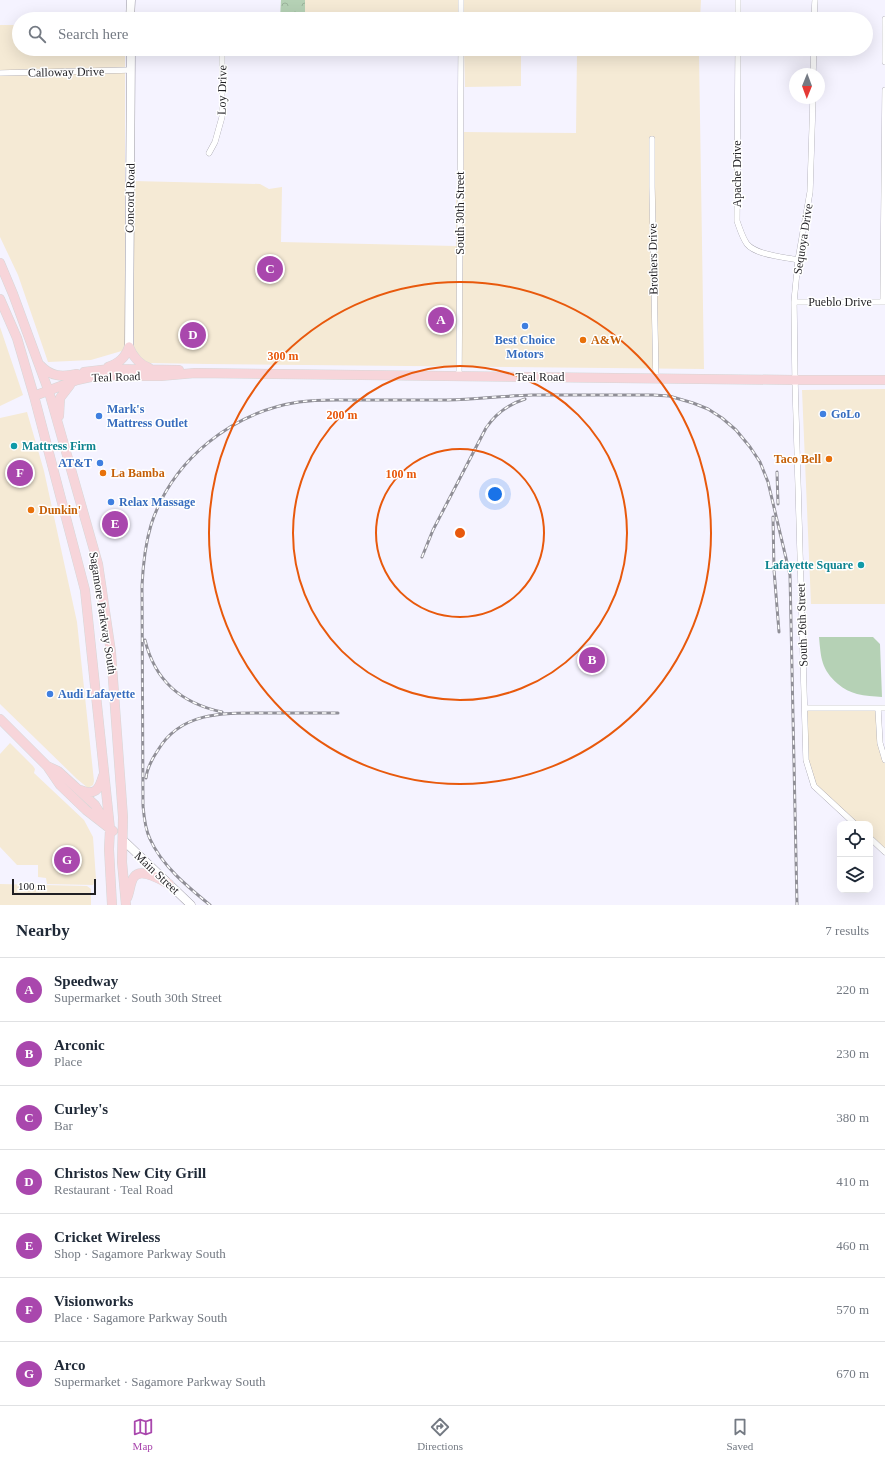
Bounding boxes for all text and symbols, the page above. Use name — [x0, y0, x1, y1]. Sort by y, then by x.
search box — [12, 12, 873, 56]
icon: search — [26, 23, 48, 45]
text: Search here — [58, 26, 128, 42]
street label: Calloway Drive — [28, 64, 104, 80]
street label: Loy Drive — [215, 65, 229, 115]
north arrow — [789, 68, 825, 104]
street label: Apache Drive — [730, 141, 744, 207]
street label: Concord Road — [122, 163, 138, 233]
street label: South 30th Street — [453, 171, 467, 255]
street label: Sequoya Drive — [790, 203, 816, 275]
street label: Brothers Drive — [645, 223, 661, 295]
pin: C — [257, 254, 283, 284]
street label: Pueblo Drive — [808, 295, 872, 309]
pin: A — [428, 305, 454, 335]
pin: D — [180, 320, 206, 350]
marker: Best Choice Motors — [520, 321, 530, 331]
place label: Best Choice Motors — [495, 333, 556, 361]
place label: A&W — [591, 333, 622, 347]
marker: A&W — [578, 335, 588, 345]
text: 300 m — [268, 349, 299, 363]
street label: Teal Road — [91, 369, 141, 385]
street label: Teal Road — [516, 370, 564, 384]
place label: Mark's Mattress Outlet — [107, 402, 188, 430]
place label: GoLo — [831, 407, 860, 421]
text: 200 m — [327, 408, 358, 422]
marker: GoLo — [818, 409, 828, 419]
marker: Mark's Mattress Outlet — [94, 411, 104, 421]
place label: Mattress Firm — [22, 439, 96, 453]
marker: Mattress Firm — [9, 441, 19, 451]
place label: Taco Bell — [774, 452, 822, 466]
marker: Taco Bell — [824, 454, 834, 464]
place label: AT&T — [58, 456, 92, 470]
pin: F — [7, 458, 33, 488]
marker: AT&T — [95, 458, 105, 468]
place label: La Bamba — [111, 466, 165, 480]
text: 100 m — [386, 467, 417, 481]
marker: La Bamba — [98, 468, 108, 478]
your location — [485, 484, 505, 504]
place label: Relax Massage — [119, 495, 196, 509]
marker: Relax Massage — [106, 497, 116, 507]
place label: Dunkin' — [39, 503, 81, 517]
marker: Dunkin' — [26, 505, 36, 515]
pin: E — [102, 509, 128, 539]
centre of rings — [453, 526, 467, 540]
street label: Sagamore Parkway South — [86, 551, 120, 675]
place label: Lafayette Square — [765, 558, 854, 572]
marker: Lafayette Square — [856, 560, 866, 570]
street label: South 26th Street — [794, 582, 810, 667]
pin: B — [579, 645, 605, 675]
place label: Audi Lafayette — [58, 687, 136, 701]
marker: Audi Lafayette — [45, 689, 55, 699]
map controls — [837, 821, 873, 893]
button: locate — [837, 821, 873, 857]
pin: G — [54, 845, 80, 875]
street label: Main Street — [132, 849, 183, 898]
button: layers — [837, 857, 873, 893]
scale bar — [12, 877, 96, 896]
text: 100 m — [18, 880, 46, 892]
text: Nearby — [16, 921, 70, 940]
text: 7 results — [825, 923, 869, 938]
text: Speedway — [54, 973, 118, 989]
text: A — [24, 982, 34, 997]
text: 220 m — [836, 982, 869, 997]
text: Supermarket · South 30th Street — [54, 990, 222, 1005]
text: Arconic — [54, 1037, 105, 1053]
text: B — [25, 1046, 33, 1061]
text: 230 m — [836, 1046, 869, 1061]
text: Place — [54, 1054, 82, 1069]
text: Curley's — [54, 1101, 108, 1117]
text: C — [24, 1110, 34, 1125]
text: 380 m — [836, 1110, 869, 1125]
text: Bar — [54, 1118, 73, 1133]
text: Christos New City Grill — [54, 1165, 206, 1181]
text: D — [24, 1174, 34, 1189]
text: 410 m — [836, 1174, 869, 1189]
text: Restaurant · Teal Road — [54, 1182, 173, 1197]
text: Cricket Wireless — [54, 1229, 160, 1245]
text: E — [25, 1238, 33, 1253]
text: 460 m — [836, 1238, 869, 1253]
text: Shop · Sagamore Parkway South — [54, 1246, 226, 1261]
text: Visionworks — [54, 1293, 133, 1309]
text: F — [25, 1302, 33, 1317]
text: 570 m — [836, 1302, 869, 1317]
text: Place · Sagamore Parkway South — [54, 1310, 227, 1325]
text: Arco — [54, 1357, 85, 1373]
text: G — [24, 1366, 34, 1381]
text: 670 m — [836, 1366, 869, 1381]
text: Supermarket · Sagamore Parkway South — [54, 1374, 266, 1389]
tab: Map — [132, 1416, 154, 1452]
tab: Directions — [417, 1416, 463, 1452]
tab: Saved — [726, 1416, 753, 1452]

